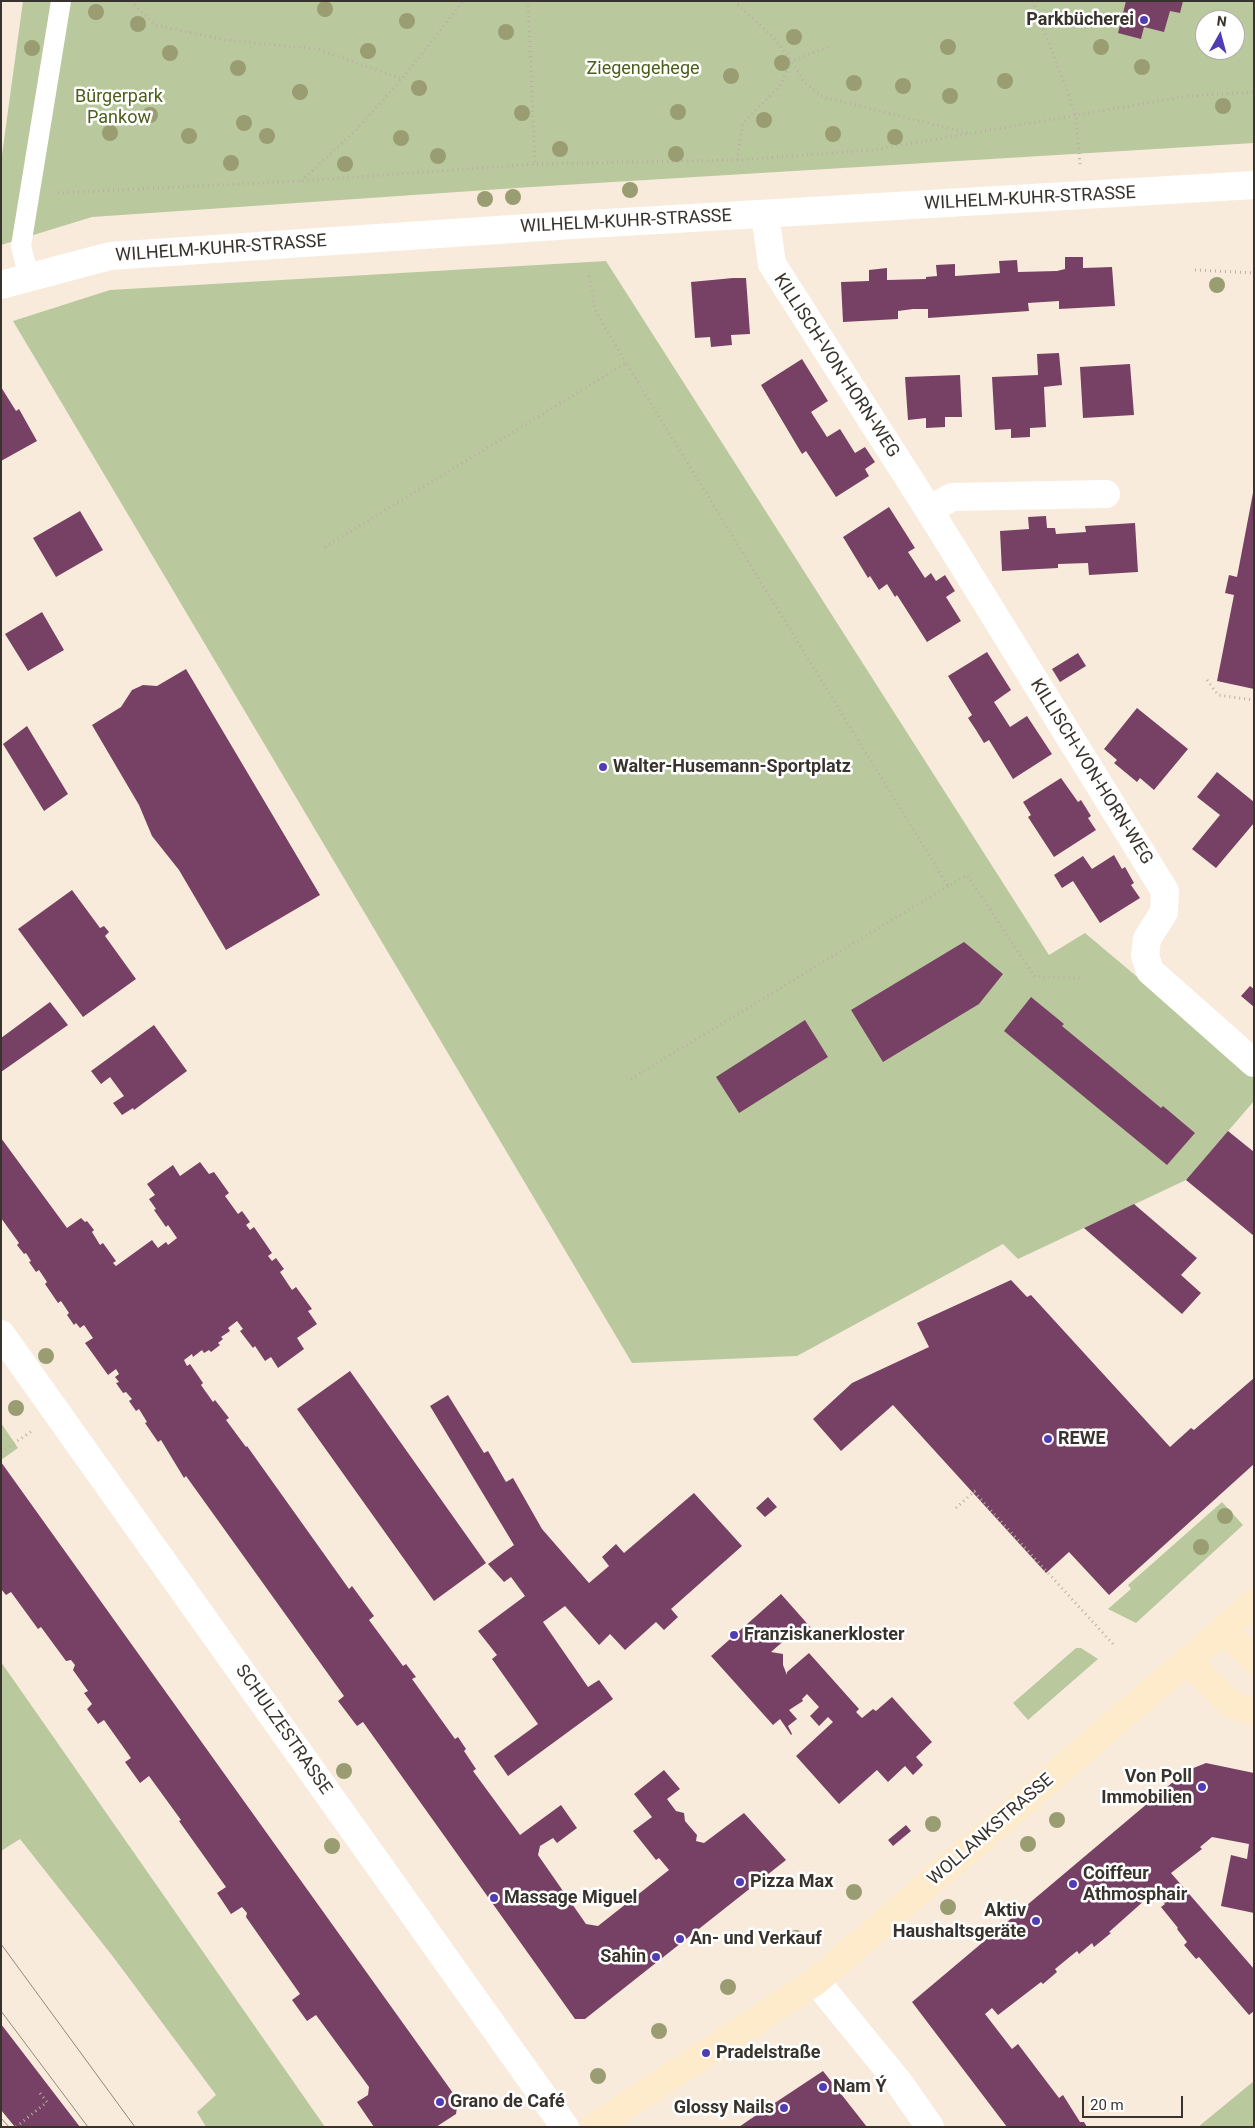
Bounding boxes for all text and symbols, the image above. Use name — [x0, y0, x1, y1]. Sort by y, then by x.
place label: Parkbücherei — [1026, 9, 1134, 31]
north arrow — [1195, 10, 1245, 60]
text: N — [1216, 13, 1228, 30]
marker: Parkbücherei — [1138, 14, 1150, 26]
park label: Ziegengehege — [586, 58, 700, 80]
park label: Bürgerpark Pankow — [75, 86, 163, 128]
street label: WILHELM-KUHR-STRASSE — [924, 183, 1136, 215]
street label: WILHELM-KUHR-STRASSE — [520, 206, 732, 238]
street label: WILHELM-KUHR-STRASSE — [115, 231, 327, 267]
street label: KILLISCH-VON-HORN-WEG — [768, 270, 904, 462]
street label: KILLISCH-VON-HORN-WEG — [1025, 675, 1157, 869]
place label: Walter-Husemann-Sportplatz — [613, 756, 851, 778]
marker: Walter-Husemann-Sportplatz — [597, 761, 609, 773]
place label: REWE — [1058, 1428, 1106, 1450]
marker: REWE — [1042, 1433, 1054, 1445]
place label: Franziskanerkloster — [744, 1624, 905, 1646]
marker: Franziskanerkloster — [728, 1629, 740, 1641]
street label: SCHULZESTRASSE — [230, 1661, 336, 1799]
place label: Von Poll Immobilien — [1101, 1766, 1192, 1808]
street label: WOLLANKSTRASSE — [924, 1769, 1058, 1891]
marker: Von Poll Immobilien — [1196, 1781, 1208, 1793]
place label: Coiffeur Athmosphair — [1083, 1863, 1187, 1906]
place label: Pizza Max — [750, 1871, 833, 1893]
marker: Pizza Max — [734, 1876, 746, 1888]
marker: Coiffeur Athmosphair — [1067, 1878, 1079, 1890]
place label: Massage Miguel — [504, 1887, 637, 1909]
marker: Massage Miguel — [488, 1892, 500, 1904]
place label: Aktiv Haushaltsgeräte — [893, 1900, 1026, 1942]
marker: Aktiv Haushaltsgeräte — [1030, 1915, 1042, 1927]
place label: An- und Verkauf — [690, 1928, 822, 1950]
marker: An- und Verkauf — [674, 1933, 686, 1945]
place label: Sahin — [600, 1946, 646, 1968]
marker: Sahin — [650, 1951, 662, 1963]
place label: Pradelstraße — [716, 2042, 821, 2064]
marker: Pradelstraße — [700, 2047, 712, 2059]
place label: Nam Ý — [833, 2076, 887, 2098]
marker: Nam Ý — [817, 2081, 829, 2093]
scale bar — [1085, 2086, 1186, 2118]
place label: Grano de Café — [450, 2091, 565, 2113]
marker: Grano de Café — [434, 2096, 446, 2108]
text: 20 m — [1090, 2096, 1124, 2114]
place label: Glossy Nails — [674, 2097, 774, 2119]
marker: Glossy Nails — [778, 2102, 790, 2114]

